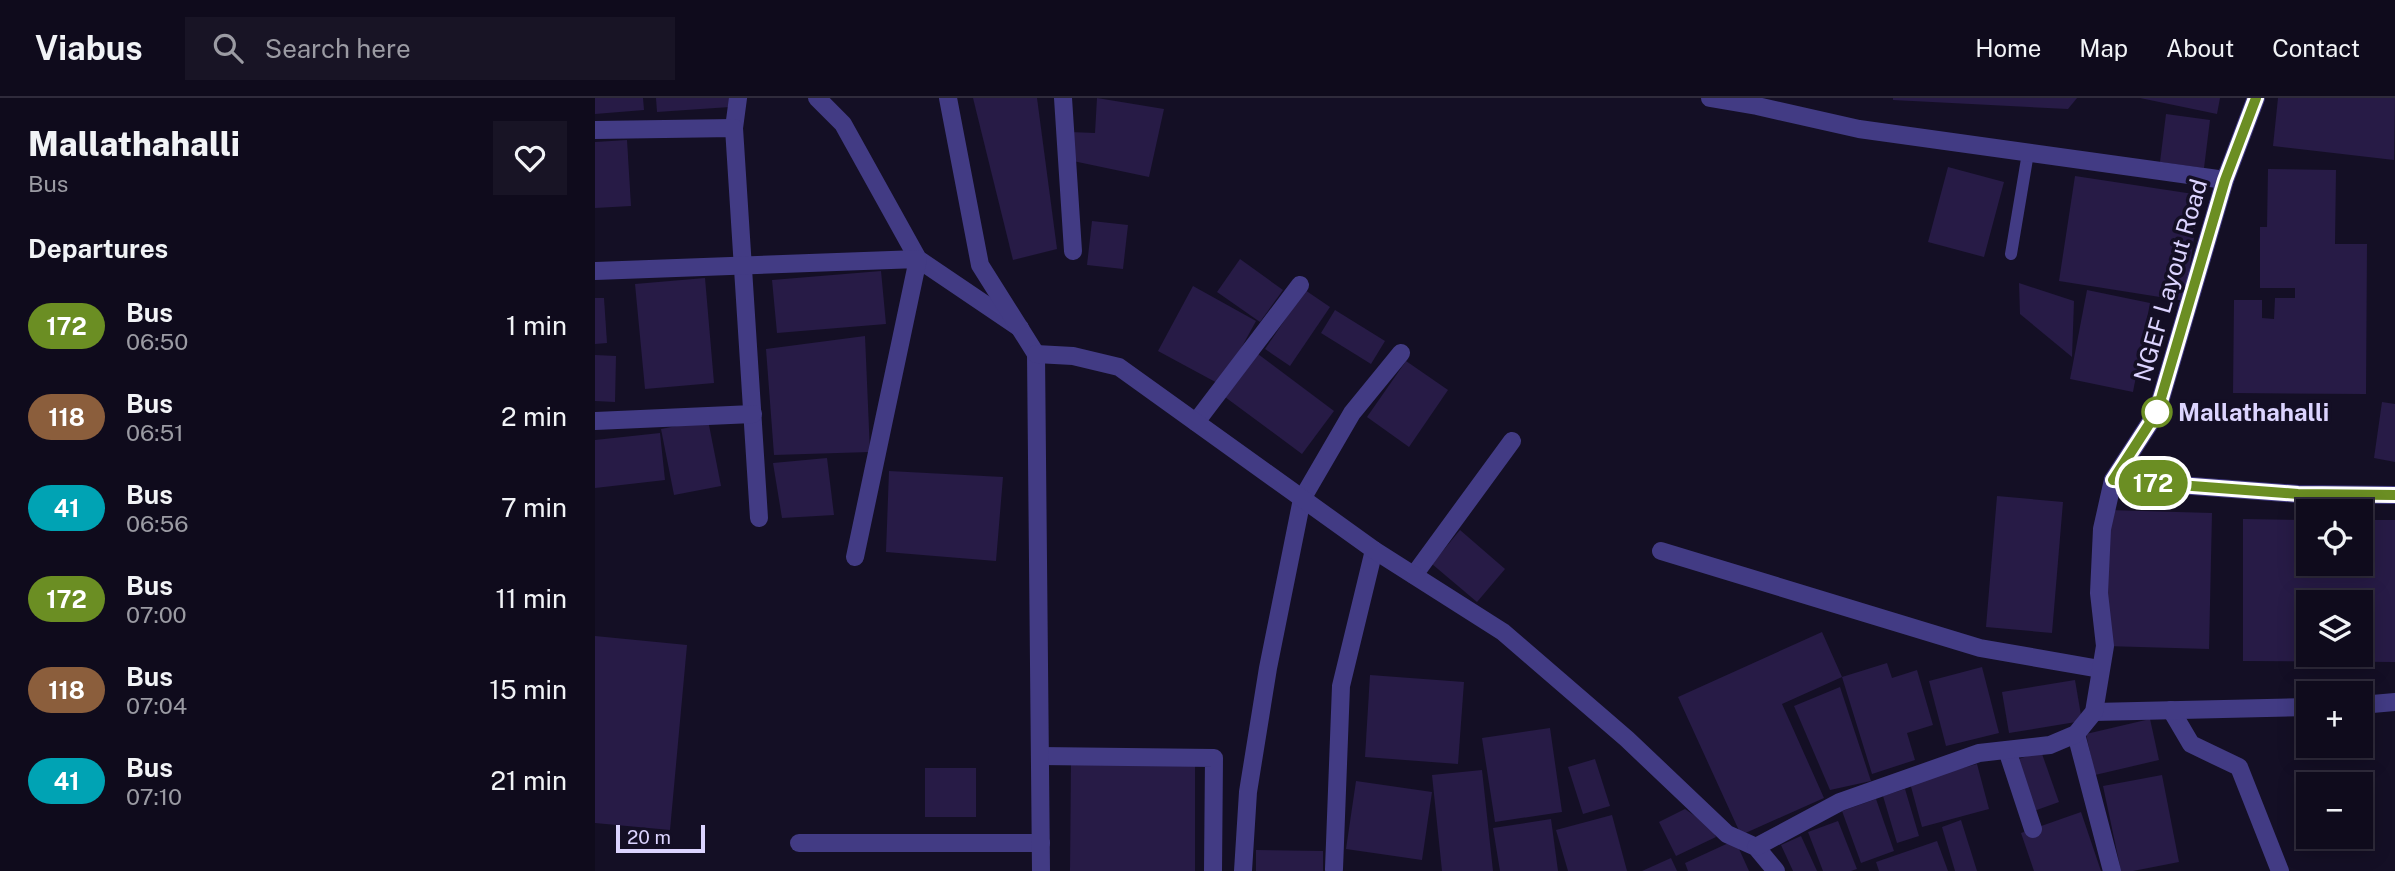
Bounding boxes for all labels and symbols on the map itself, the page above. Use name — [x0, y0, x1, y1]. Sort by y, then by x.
street label: NGEF Layout Road — [2128, 176, 2212, 384]
marker: Mallathahalli — [2142, 397, 2172, 427]
place label: Mallathahalli — [2178, 398, 2329, 426]
line badge: 172 — [2113, 460, 2193, 506]
scale bar — [616, 822, 705, 854]

